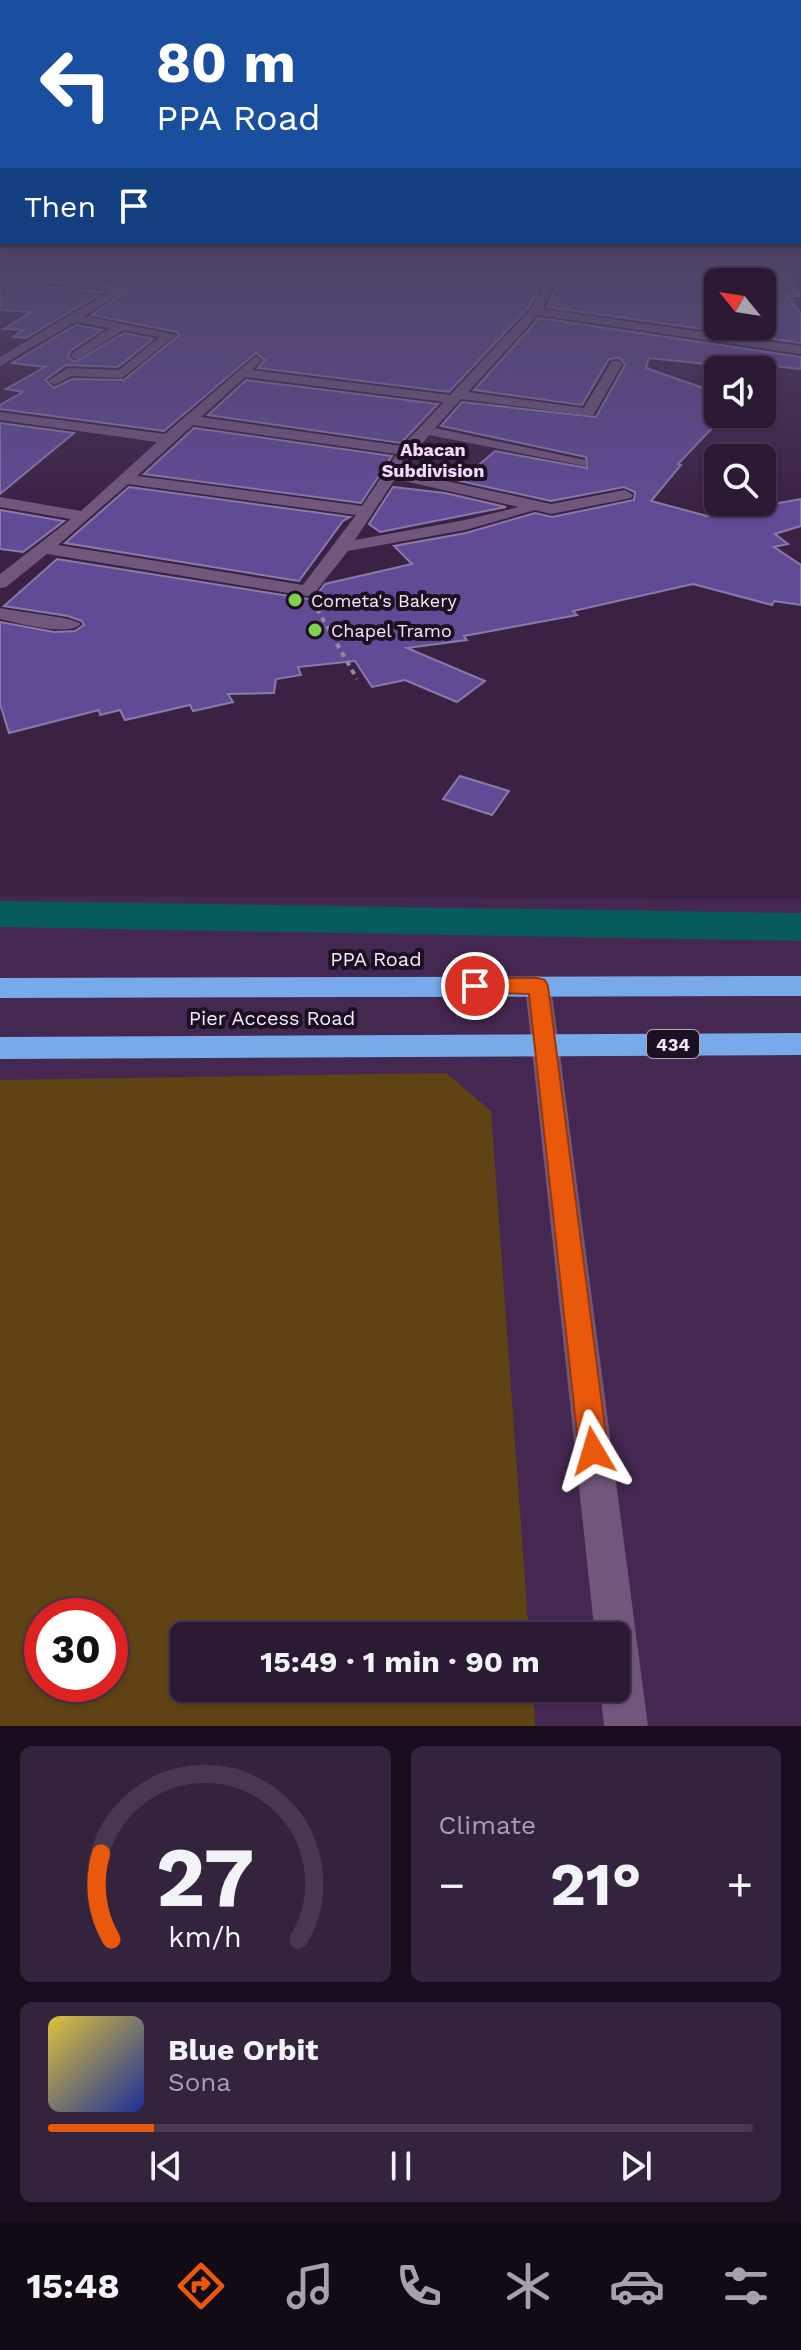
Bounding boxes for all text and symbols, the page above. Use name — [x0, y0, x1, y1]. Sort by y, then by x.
text: 80 m — [156, 30, 296, 96]
icon: left — [24, 32, 128, 136]
text: PPA Road — [156, 97, 321, 139]
icon: arrive — [112, 184, 156, 228]
text: Then — [24, 189, 96, 224]
north arrow — [704, 268, 776, 340]
map controls — [704, 268, 776, 516]
button: sound — [704, 356, 776, 428]
district label: Abacan Subdivision — [382, 439, 484, 481]
button: search — [704, 444, 776, 516]
place label: Cometa's Bakery — [311, 590, 457, 611]
marker: Cometa's Bakery — [286, 591, 304, 609]
place label: Chapel Tramo — [331, 620, 452, 641]
marker: Chapel Tramo — [306, 621, 324, 639]
street label: PPA Road — [330, 947, 422, 971]
pin — [441, 952, 509, 1020]
icon: arrive — [453, 964, 497, 1008]
street label: Pier Access Road — [189, 1006, 355, 1030]
road number: 434 — [647, 1030, 699, 1058]
position arrow — [551, 1409, 635, 1493]
speed limit sign: 30 — [24, 1598, 128, 1702]
text: 15:49 · 1 min · 90 m — [260, 1644, 540, 1679]
text: Climate — [439, 1810, 536, 1840]
text: 27 — [156, 1829, 255, 1926]
text: 21° — [550, 1849, 641, 1920]
text: − — [439, 1859, 465, 1911]
text: + — [726, 1859, 753, 1911]
text: km/h — [168, 1920, 242, 1954]
text: Blue Orbit — [168, 2032, 318, 2067]
text: Sona — [168, 2067, 231, 2097]
icon: previous — [144, 2144, 188, 2188]
icon: pause — [379, 2144, 423, 2188]
icon: next — [614, 2144, 658, 2188]
icon: directions — [173, 2258, 229, 2314]
icon: music — [282, 2258, 338, 2314]
icon: phone — [391, 2258, 447, 2314]
icon: climate — [500, 2258, 556, 2314]
icon: car — [609, 2258, 665, 2314]
icon: filters — [718, 2258, 774, 2314]
text: 15:48 — [27, 2265, 120, 2307]

